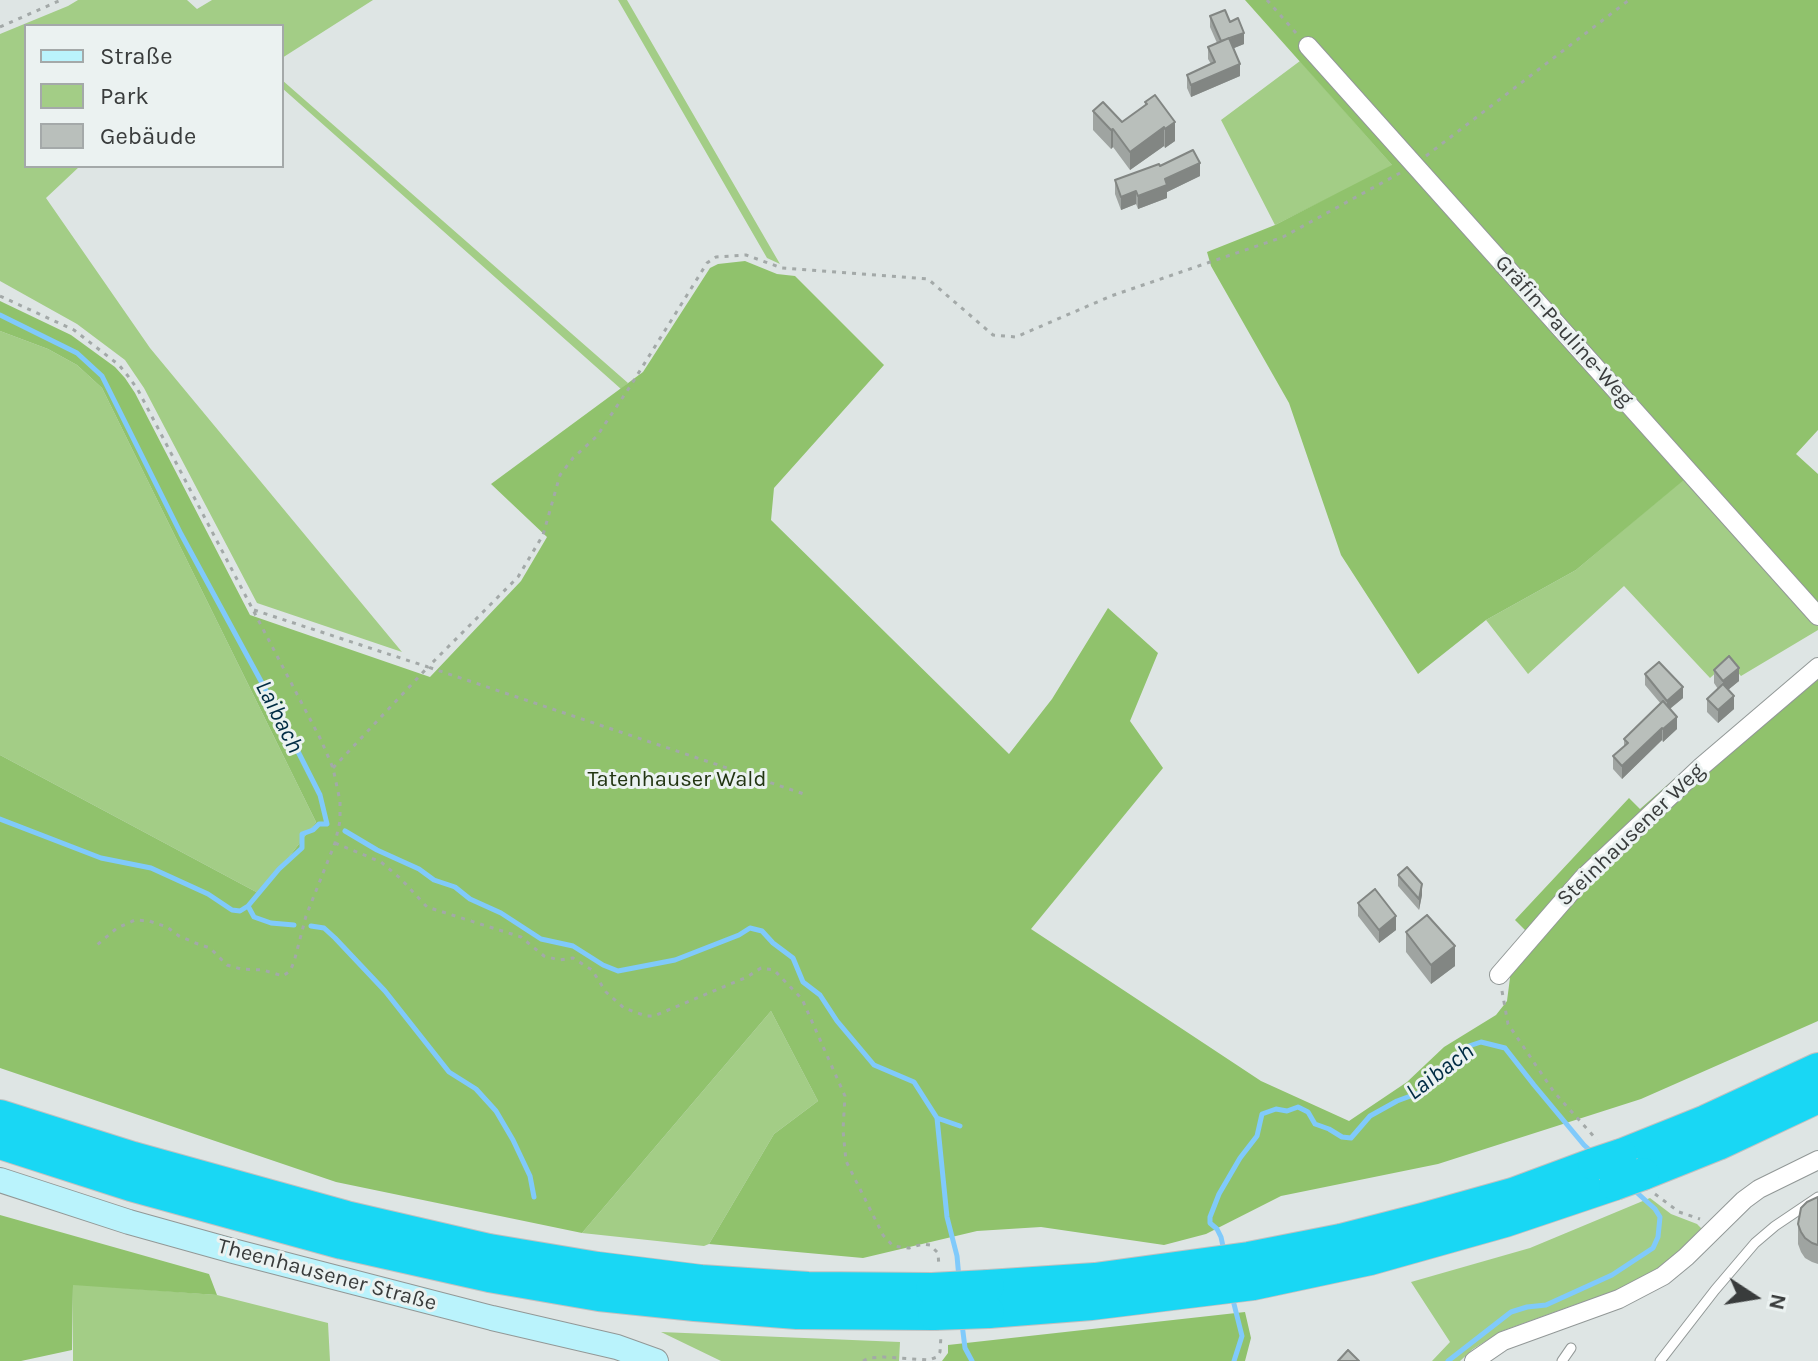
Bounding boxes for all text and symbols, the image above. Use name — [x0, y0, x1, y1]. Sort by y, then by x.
legend — [24, 24, 284, 168]
text: Straße — [100, 42, 172, 70]
text: Park — [100, 82, 149, 110]
text: Gebäude — [100, 122, 196, 150]
street label: Gräfin-Pauline-Weg — [1489, 250, 1639, 412]
water label: Laibach — [249, 676, 309, 758]
street label: Steinhausener Weg — [1552, 758, 1710, 912]
park label: Tatenhauser Wald — [587, 767, 767, 793]
water label: Laibach — [1400, 1037, 1480, 1107]
street label: Theenhausener Straße — [214, 1233, 440, 1317]
north arrow — [1714, 1257, 1794, 1337]
text: N — [1763, 1292, 1792, 1312]

